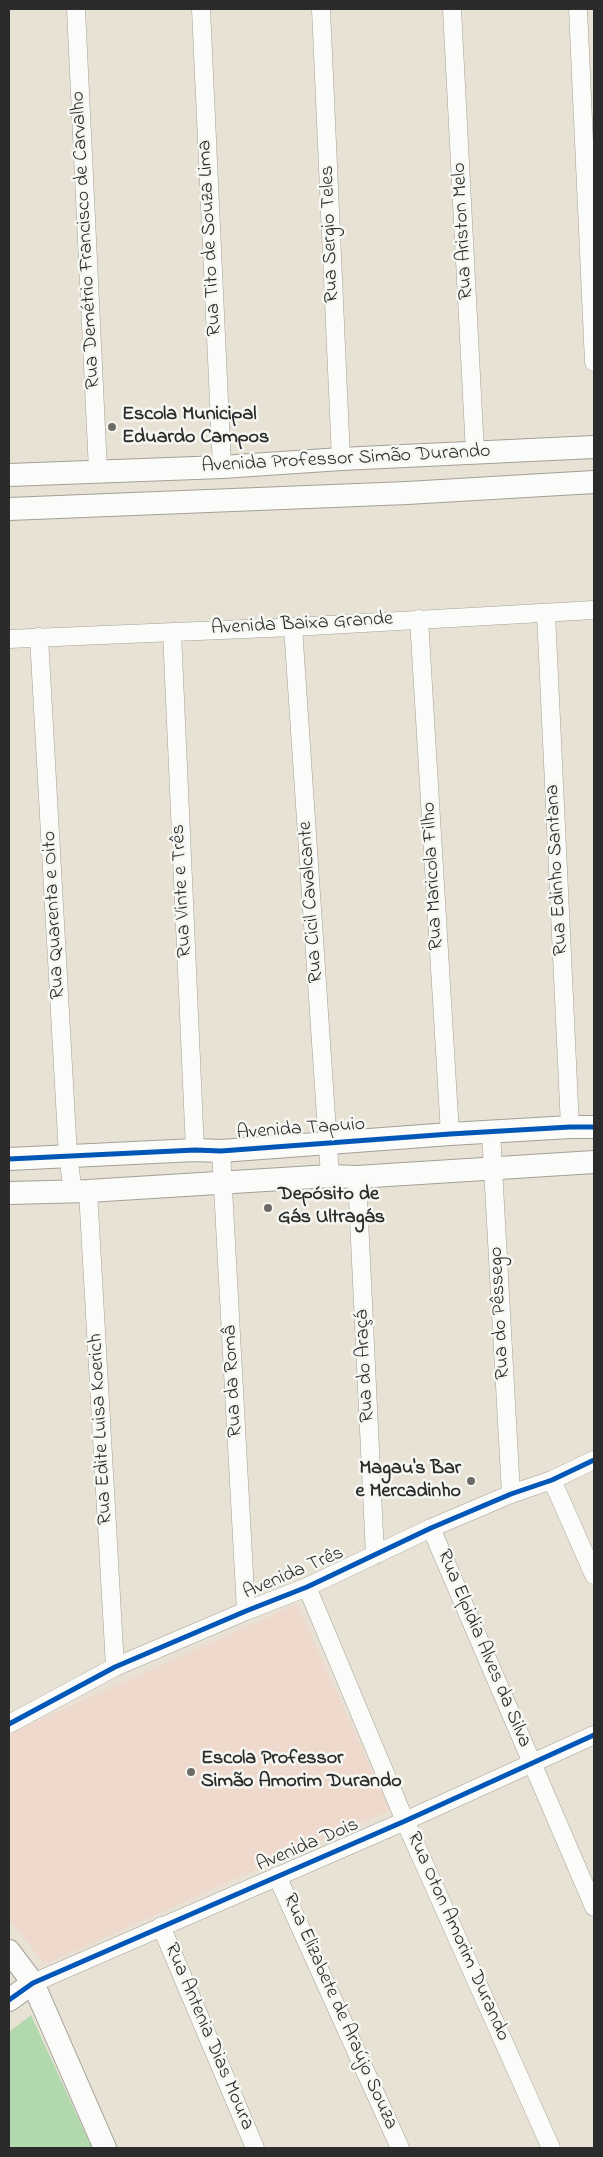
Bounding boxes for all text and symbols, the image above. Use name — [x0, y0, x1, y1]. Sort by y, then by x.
street label: Rua Demétrio Francisco de Carvalho — [67, 90, 107, 390]
street label: Rua Tito de Souza Lima — [194, 139, 228, 337]
street label: Rua Ariston Melo — [448, 162, 480, 300]
street label: Rua Sergio Teles — [317, 165, 345, 303]
place label: Escola Municipal Eduardo Campos — [122, 404, 269, 451]
marker: Escola Municipal Eduardo Campos — [106, 421, 118, 433]
street label: Avenida Professor Simão Durando — [201, 440, 491, 480]
street label: Avenida Baixa Grande — [210, 608, 394, 642]
street label: Rua Edinho Santana — [542, 784, 574, 956]
street label: Rua Maricola Filho — [418, 801, 450, 951]
street label: Rua Cicil Cavalcante — [294, 820, 330, 984]
street label: Rua Vinte e Três — [168, 824, 198, 958]
street label: Rua Quarenta e Oito — [39, 830, 71, 1000]
street label: Avenida Tapuio — [236, 1114, 366, 1146]
place label: Depósito de Gás Ultragás — [278, 1184, 385, 1231]
marker: Depósito de Gás Ultragás — [262, 1202, 274, 1214]
street label: Rua do Pêssego — [486, 1246, 516, 1380]
street label: Rua do Araçá — [351, 1309, 381, 1423]
street label: Rua da Româ — [219, 1324, 249, 1438]
street label: Rua Edite Luisa Koerich — [85, 1333, 119, 1525]
place label: Magau's Bar e Mercadinho — [355, 1458, 461, 1505]
marker: Magau's Bar e Mercadinho — [465, 1475, 477, 1487]
street label: Avenida Três — [240, 1542, 348, 1606]
street label: Rua Elpidia Alves da Silva — [430, 1547, 536, 1751]
place label: Escola Professor Simão Amorim Durando — [201, 1748, 402, 1795]
marker: Escola Professor Simão Amorim Durando — [185, 1766, 197, 1778]
street label: Avenida Dois — [253, 1814, 363, 1878]
street label: Rua Oton Amorim Durando — [400, 1829, 514, 2045]
street label: Rua Elizabete de Araújo Souza — [276, 1890, 402, 2134]
street label: Rua Antenia Dias Moura — [158, 1940, 258, 2134]

